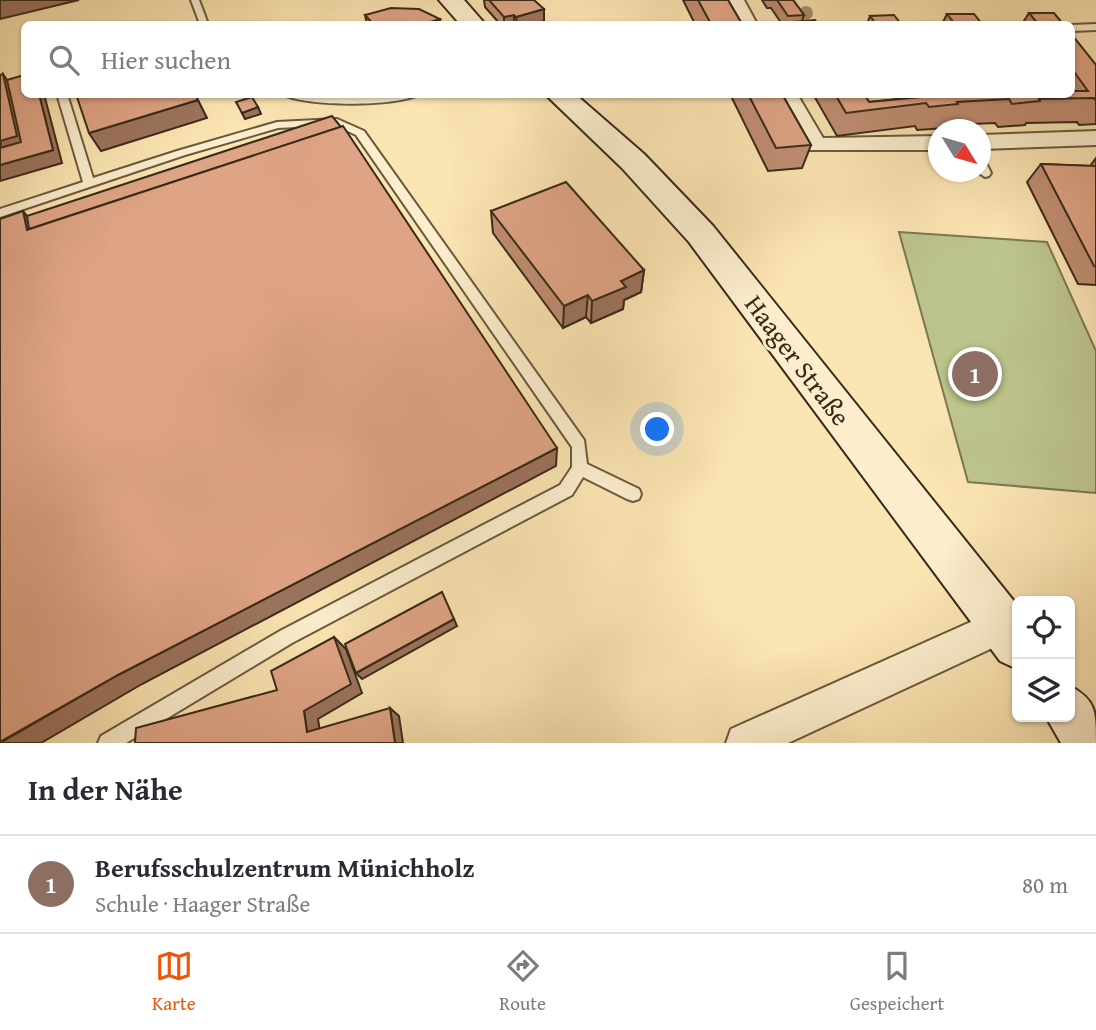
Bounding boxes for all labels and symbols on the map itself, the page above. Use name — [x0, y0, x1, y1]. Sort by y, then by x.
north arrow — [928, 119, 991, 182]
street label: Haager Straße — [736, 286, 860, 434]
pin: 1 — [952, 348, 998, 400]
your location — [640, 412, 674, 446]

